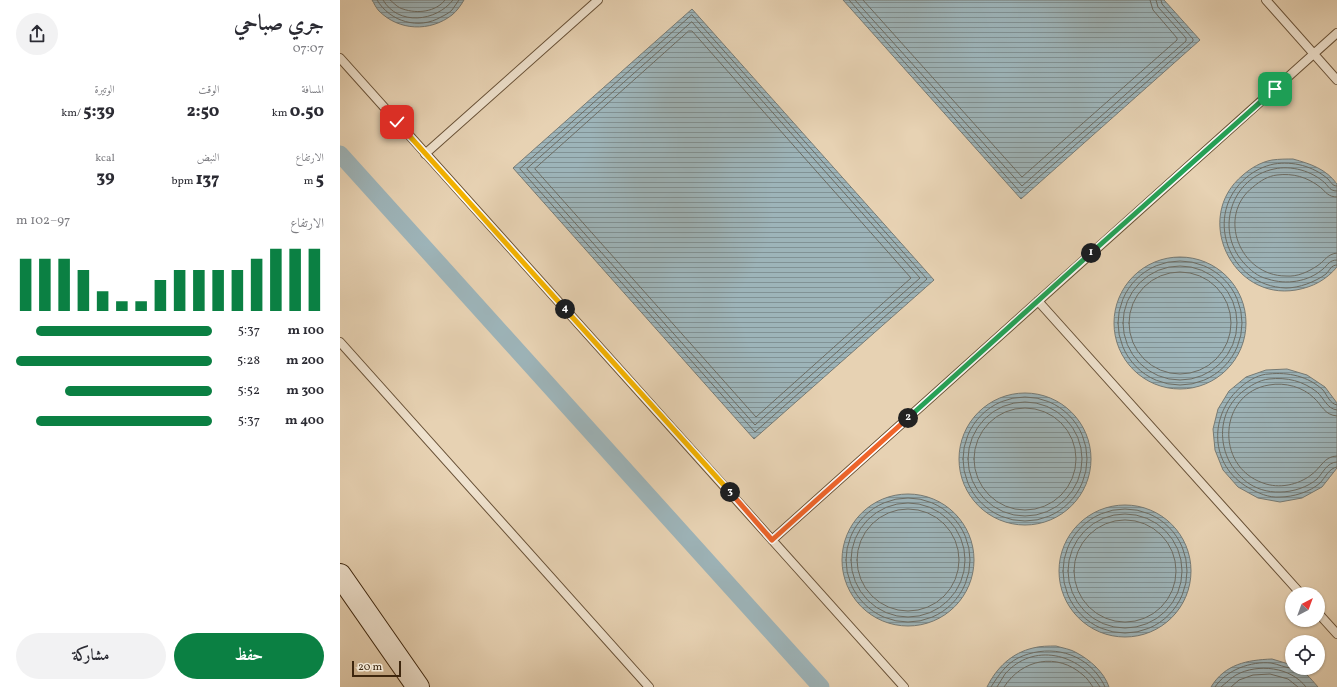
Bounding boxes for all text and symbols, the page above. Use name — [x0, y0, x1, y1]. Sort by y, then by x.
text: جري صباحي — [234, 9, 324, 40]
button: share — [16, 13, 58, 55]
text: 07:07 — [293, 40, 324, 58]
pin — [1258, 72, 1292, 106]
icon: arrive — [1264, 78, 1286, 100]
text: الوتيرة — [94, 83, 115, 98]
text: الوقت — [198, 83, 219, 98]
text: المسافة — [302, 83, 324, 98]
text: 5:39 — [83, 100, 115, 123]
text: 2:50 — [187, 100, 219, 123]
text: 0.50 — [290, 100, 324, 123]
pin — [380, 105, 414, 139]
text: /km — [61, 106, 83, 121]
text: km — [272, 106, 290, 121]
icon: check — [386, 111, 408, 133]
text: kcal — [95, 151, 115, 166]
text: النبض — [197, 151, 219, 166]
text: الارتفاع — [295, 151, 324, 166]
text: 39 — [97, 166, 115, 189]
text: 137 — [196, 168, 219, 191]
text: 5 — [316, 168, 324, 191]
text: bpm — [171, 174, 196, 189]
text: m — [304, 174, 316, 189]
text: 97–102 m — [16, 212, 70, 230]
text: الارتفاع — [290, 215, 324, 233]
pin: 1 — [1081, 243, 1101, 263]
text: 1 — [1089, 245, 1093, 260]
pin: 4 — [555, 299, 575, 319]
text: 4 — [562, 301, 568, 316]
text: 5:37 — [238, 322, 260, 340]
text: 100 m — [287, 322, 324, 340]
text: 5:28 — [237, 352, 260, 370]
text: 200 m — [286, 352, 324, 370]
text: 5:52 — [237, 382, 260, 400]
text: 300 m — [286, 382, 324, 400]
pin: 2 — [898, 408, 918, 428]
text: 2 — [905, 410, 911, 425]
text: 5:37 — [238, 412, 260, 430]
text: 400 m — [285, 412, 324, 430]
pin: 3 — [720, 482, 740, 502]
text: 3 — [727, 484, 733, 499]
north arrow — [1285, 587, 1325, 627]
map controls — [1285, 587, 1325, 675]
button: مشاركة — [16, 633, 166, 679]
button: حفظ — [174, 633, 324, 679]
button: locate — [1285, 635, 1325, 675]
scale bar — [352, 659, 401, 678]
text: 20 m — [358, 660, 382, 675]

